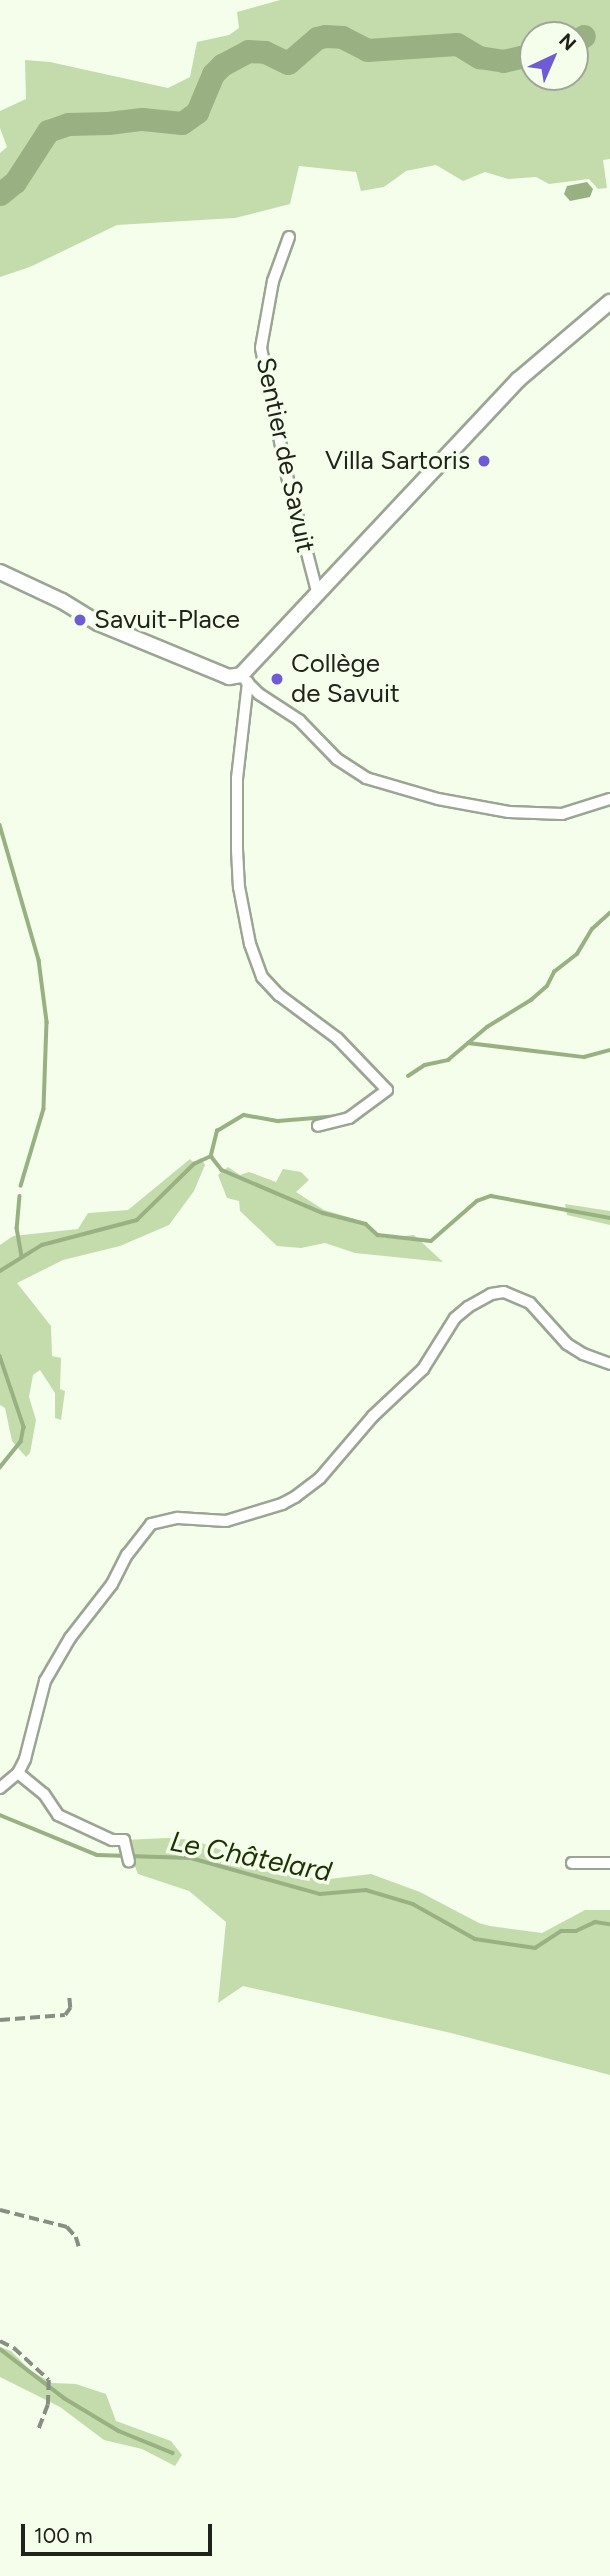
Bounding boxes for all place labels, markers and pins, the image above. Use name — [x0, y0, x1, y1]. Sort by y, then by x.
place label: Villa Sartoris — [325, 445, 470, 477]
marker: Villa Sartoris — [476, 453, 492, 469]
place label: Savuit-Place — [94, 604, 240, 636]
marker: Savuit-Place — [72, 612, 88, 628]
place label: Collège de Savuit — [291, 648, 400, 710]
marker: Collège de Savuit — [269, 671, 285, 687]

